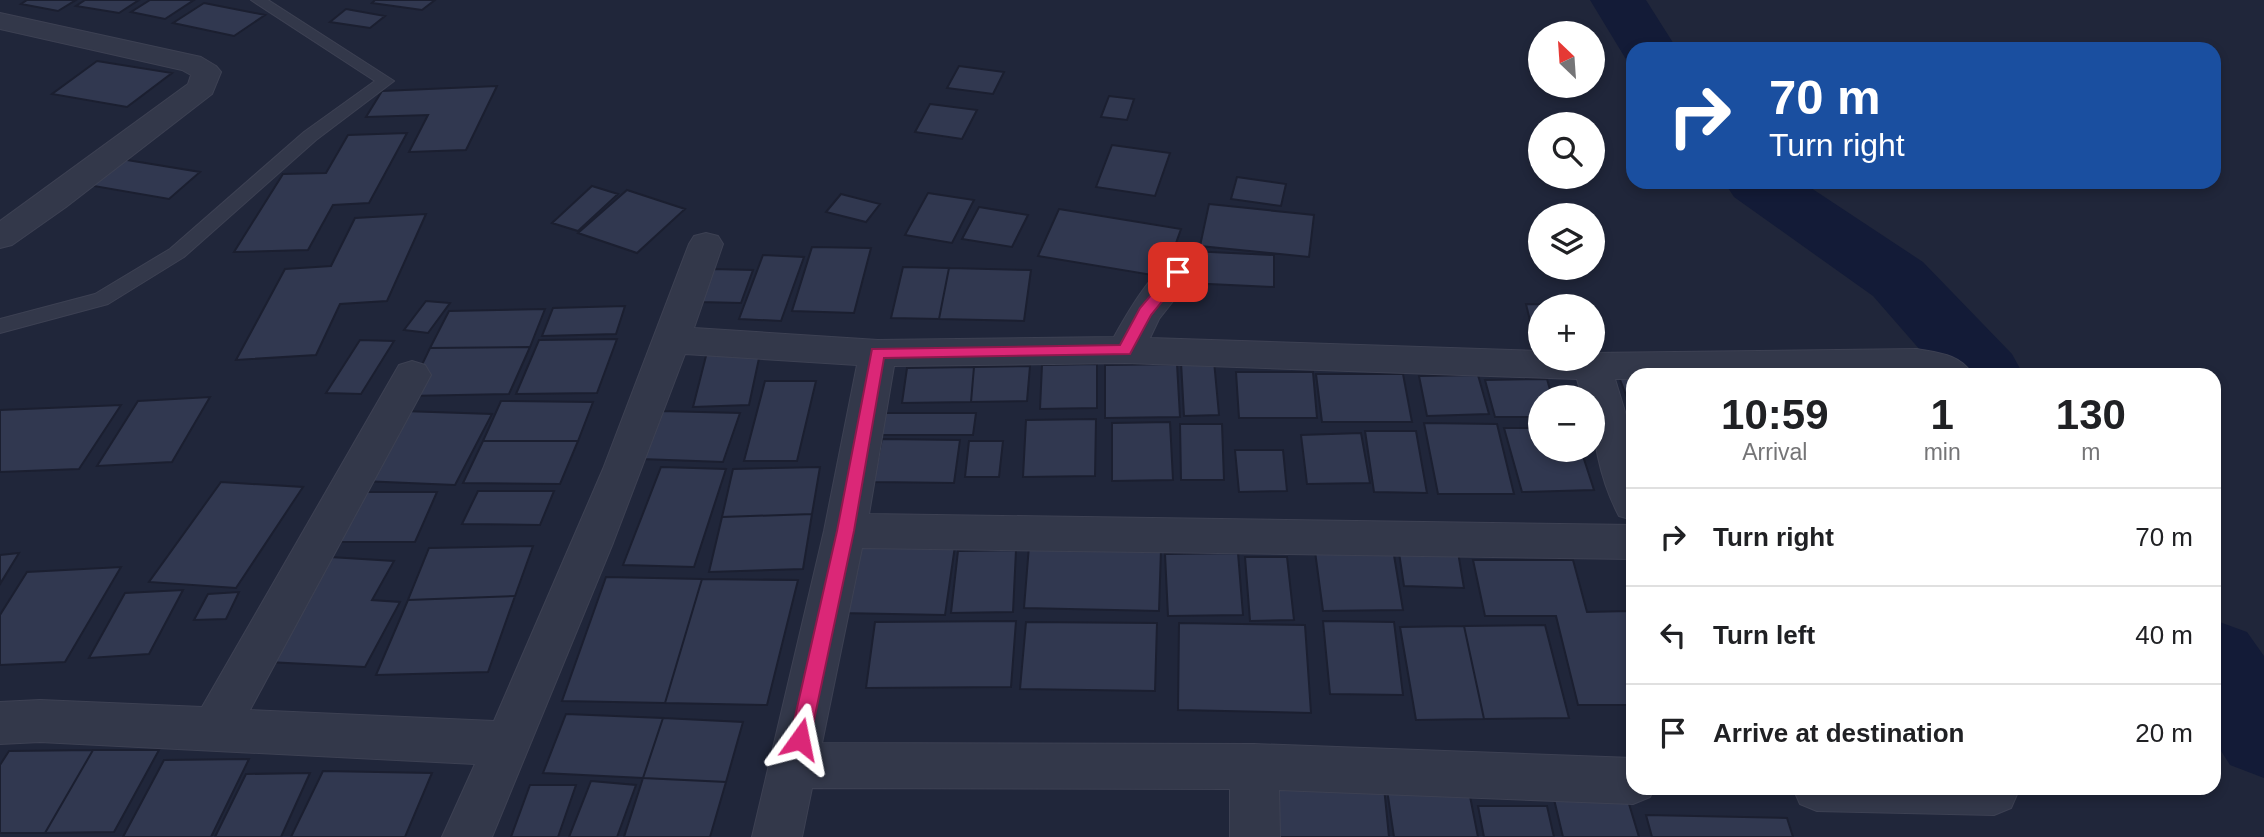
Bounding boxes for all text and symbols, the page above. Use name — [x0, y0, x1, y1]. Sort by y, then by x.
north arrow — [1528, 21, 1605, 98]
map controls — [1528, 21, 1605, 462]
icon: right — [1654, 70, 1745, 161]
text: 70 m — [1769, 70, 1881, 124]
button: search — [1528, 112, 1605, 189]
text: Turn right — [1769, 127, 1905, 163]
button: layers — [1528, 203, 1605, 280]
pin — [1148, 242, 1208, 302]
icon: arrive — [1159, 253, 1197, 291]
button: + — [1528, 294, 1605, 371]
button: − — [1528, 385, 1605, 462]
text: 10:59 — [1721, 391, 1829, 438]
text: 1 — [1930, 391, 1954, 438]
text: 130 — [2056, 391, 2126, 438]
text: Arrival — [1742, 439, 1807, 465]
text: min — [1924, 439, 1961, 465]
text: m — [2081, 439, 2100, 465]
icon: right — [1654, 518, 1692, 556]
text: Turn right — [1713, 522, 1834, 552]
text: 70 m — [2135, 522, 2193, 552]
icon: left — [1654, 616, 1692, 654]
text: Turn left — [1713, 620, 1815, 650]
text: 40 m — [2135, 620, 2193, 650]
position arrow — [763, 702, 837, 776]
icon: arrive — [1654, 714, 1692, 752]
text: Arrive at destination — [1713, 718, 1964, 748]
text: 20 m — [2135, 718, 2193, 748]

